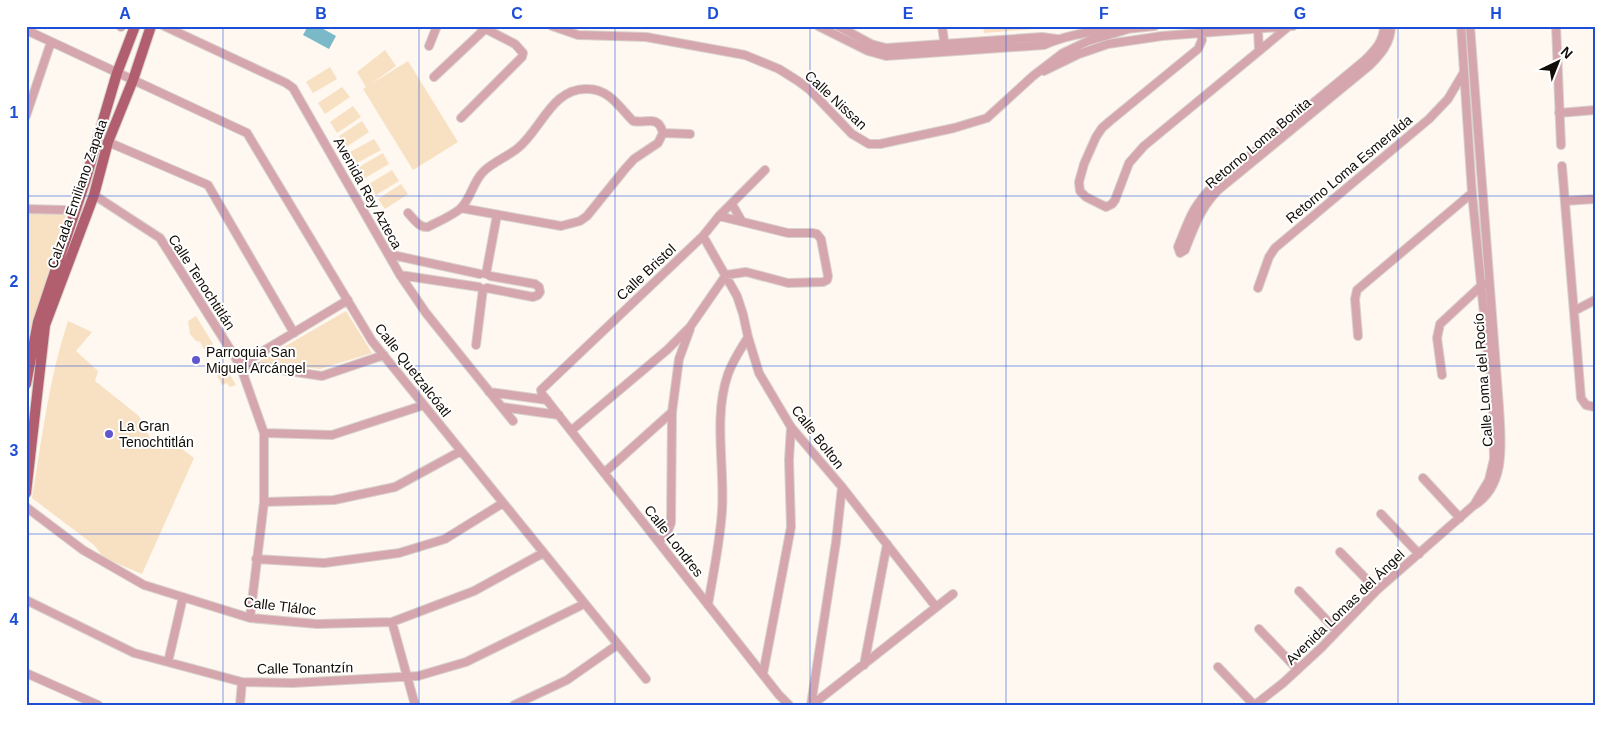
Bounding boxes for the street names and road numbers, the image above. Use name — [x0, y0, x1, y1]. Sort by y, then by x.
street label: Calle Nissan — [802, 67, 870, 133]
street label: Retorno Loma Bonita — [1202, 94, 1314, 192]
street label: Retorno Loma Esmeralda — [1283, 111, 1415, 226]
street label: Calzada Emiliano Zapata — [44, 117, 110, 271]
street label: Avenida Rey Azteca — [331, 134, 405, 252]
street label: Calle Tenochtitlán — [165, 231, 239, 333]
street label: Calle Bristol — [613, 241, 679, 303]
street label: Calle Loma del Rocío — [1470, 312, 1496, 447]
street label: Calle Quetzalcóatl — [372, 320, 454, 420]
street label: Calle Bolton — [788, 402, 848, 472]
street label: Calle Londres — [641, 502, 707, 580]
street label: Avenida Lomas del Ángel — [1282, 546, 1408, 668]
street label: Calle Tláloc — [243, 594, 317, 618]
street label: Calle Tonantzín — [257, 659, 353, 677]

